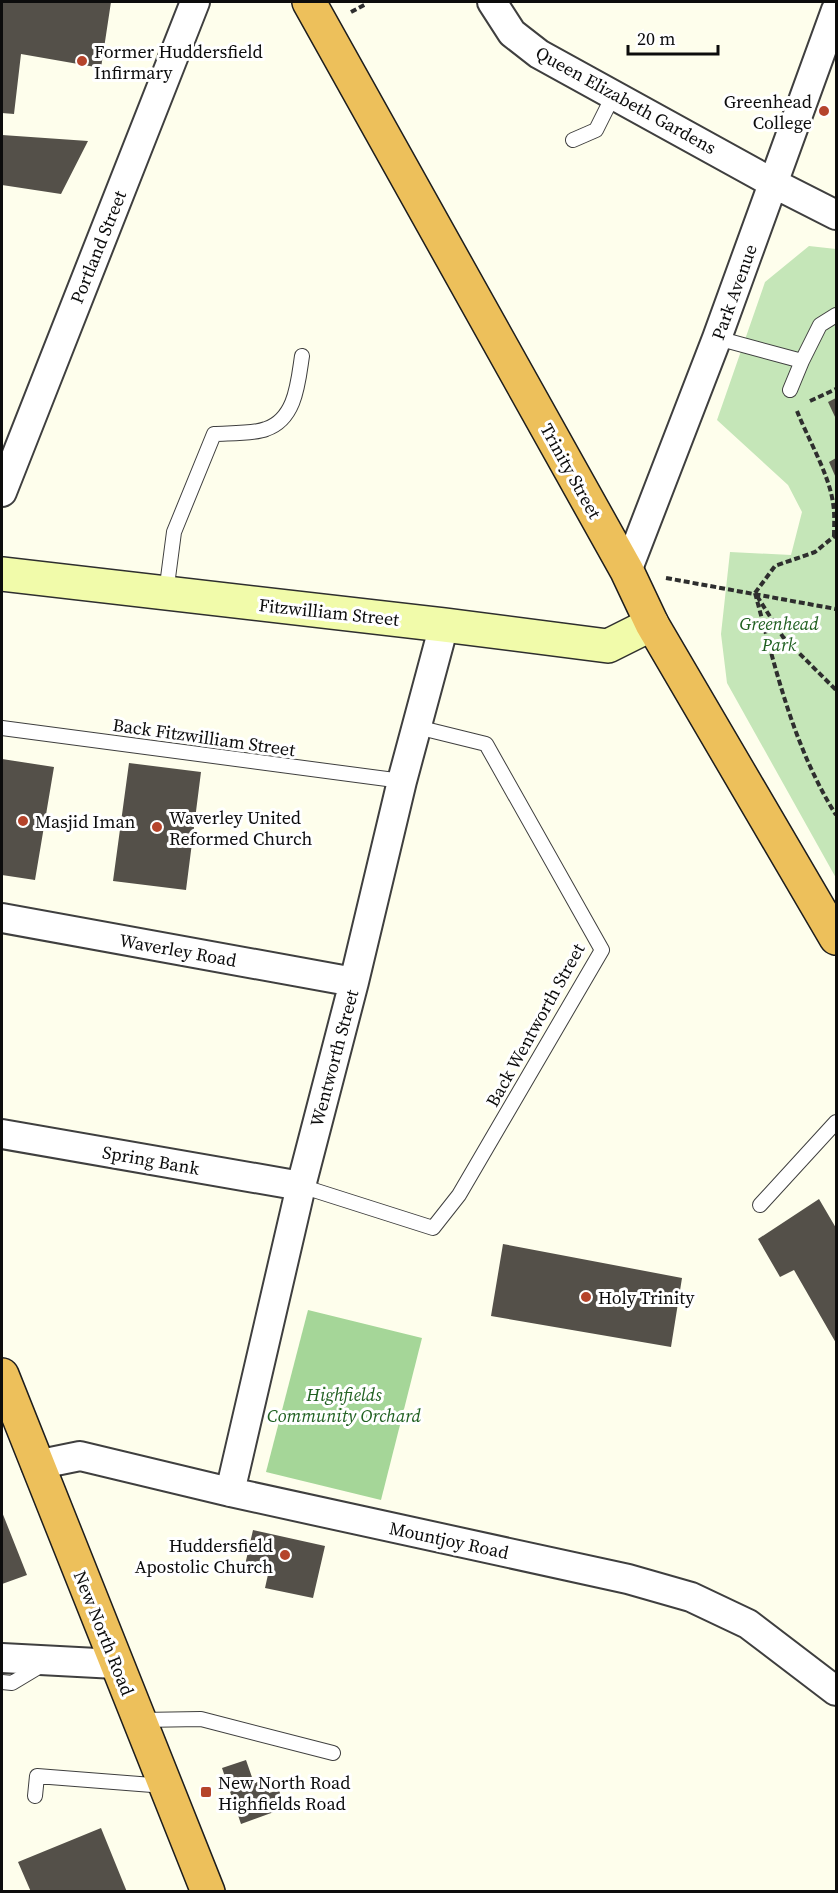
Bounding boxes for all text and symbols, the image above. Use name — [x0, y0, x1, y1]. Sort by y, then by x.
scale bar — [628, 18, 718, 56]
text: 20 m — [637, 26, 675, 51]
place label: Former Huddersfield Infirmary — [94, 39, 263, 85]
street label: Queen Elizabeth Gardens — [531, 40, 721, 160]
marker: Former Huddersfield Infirmary — [75, 54, 89, 68]
place label: Greenhead College — [724, 89, 812, 135]
marker: Greenhead College — [817, 104, 831, 118]
street label: Portland Street — [64, 187, 132, 307]
street label: Park Avenue — [705, 241, 763, 343]
street label: Trinity Street — [535, 419, 608, 523]
street label: Fitzwilliam Street — [258, 592, 400, 632]
park label: Greenhead Park — [739, 611, 819, 657]
street label: Back Fitzwilliam Street — [111, 712, 297, 762]
place label: Waverley United Reformed Church — [169, 805, 313, 851]
place label: Masjid Iman — [35, 809, 136, 834]
marker: Masjid Iman — [16, 814, 30, 828]
marker: Waverley United Reformed Church — [150, 820, 164, 834]
street label: Waverley Road — [117, 927, 239, 973]
street label: Back Wentworth Street — [480, 939, 590, 1111]
street label: Wentworth Street — [304, 987, 364, 1129]
street label: Spring Bank — [101, 1139, 202, 1181]
place label: Holy Trinity — [598, 1285, 695, 1310]
marker: Holy Trinity — [579, 1290, 593, 1304]
park label: Highfields Community Orchard — [267, 1382, 422, 1428]
street label: Mountjoy Road — [387, 1515, 511, 1565]
place label: Huddersfield Apostolic Church — [135, 1533, 273, 1579]
marker: Huddersfield Apostolic Church — [278, 1548, 292, 1562]
street label: New North Road — [68, 1567, 140, 1699]
place label: New North Road Highfields Road — [218, 1770, 350, 1816]
marker: New North Road Highfields Road — [199, 1785, 213, 1799]

